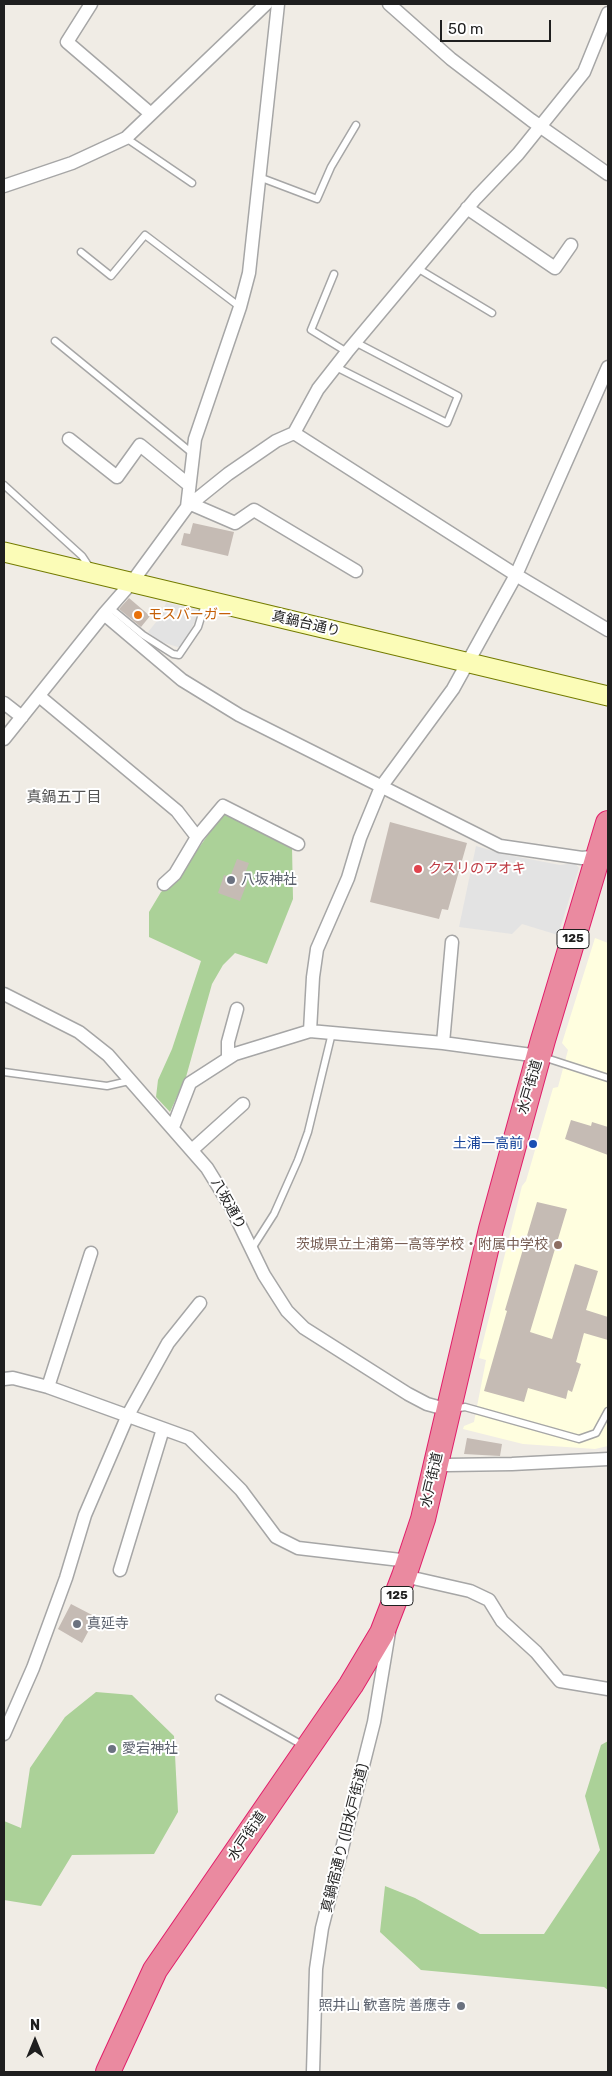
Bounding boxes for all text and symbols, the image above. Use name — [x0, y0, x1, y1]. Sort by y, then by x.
scale bar — [442, 10, 553, 42]
text: 50 m — [448, 20, 483, 38]
place label: モスバーガー — [148, 607, 232, 623]
street label: 真鍋台通り — [270, 608, 342, 640]
marker: モスバーガー — [132, 609, 144, 621]
district label: 真鍋五丁目 — [27, 789, 101, 807]
place label: クスリのアオキ — [428, 861, 526, 877]
marker: クスリのアオキ — [412, 863, 424, 875]
place label: 八坂神社 — [241, 872, 297, 888]
marker: 八坂神社 — [225, 874, 237, 886]
road number: 125 — [557, 930, 589, 949]
street label: 水戸街道 — [514, 1058, 546, 1116]
place label: 土浦一高前 — [453, 1136, 523, 1152]
marker: 土浦一高前 — [527, 1138, 539, 1150]
street label: 八坂通り — [207, 1175, 249, 1233]
place label: 茨城県立土浦第一高等学校・附属中学校 — [296, 1237, 548, 1253]
marker: 茨城県立土浦第一高等学校・附属中学校 — [552, 1239, 564, 1251]
street label: 水戸街道 — [418, 1451, 446, 1509]
road number: 125 — [381, 1586, 413, 1605]
place label: 真延寺 — [87, 1616, 129, 1632]
marker: 真延寺 — [71, 1618, 83, 1630]
place label: 愛宕神社 — [122, 1741, 178, 1757]
marker: 愛宕神社 — [106, 1743, 118, 1755]
street label: 真鍋宿通り (旧水戸街道) — [318, 1762, 372, 1914]
street label: 水戸街道 — [224, 1808, 270, 1864]
place label: 照井山 歓喜院 善應寺 — [318, 1998, 451, 2014]
marker: 照井山 歓喜院 善應寺 — [455, 2000, 467, 2012]
north arrow — [10, 2016, 60, 2066]
text: N — [30, 2017, 40, 2034]

